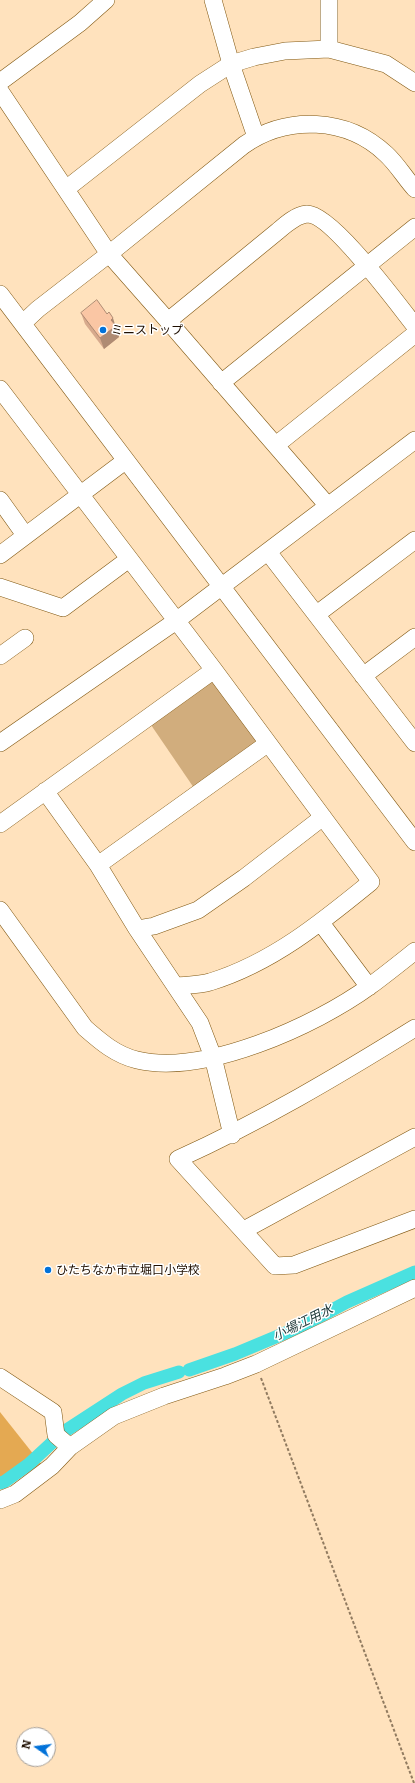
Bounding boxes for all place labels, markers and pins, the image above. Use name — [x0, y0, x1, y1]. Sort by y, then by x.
place label: ミニストップ — [111, 323, 183, 337]
marker: ミニストップ — [98, 325, 108, 335]
place label: ひたちなか市立堀口小学校 — [56, 1263, 200, 1277]
marker: ひたちなか市立堀口小学校 — [43, 1265, 53, 1275]

